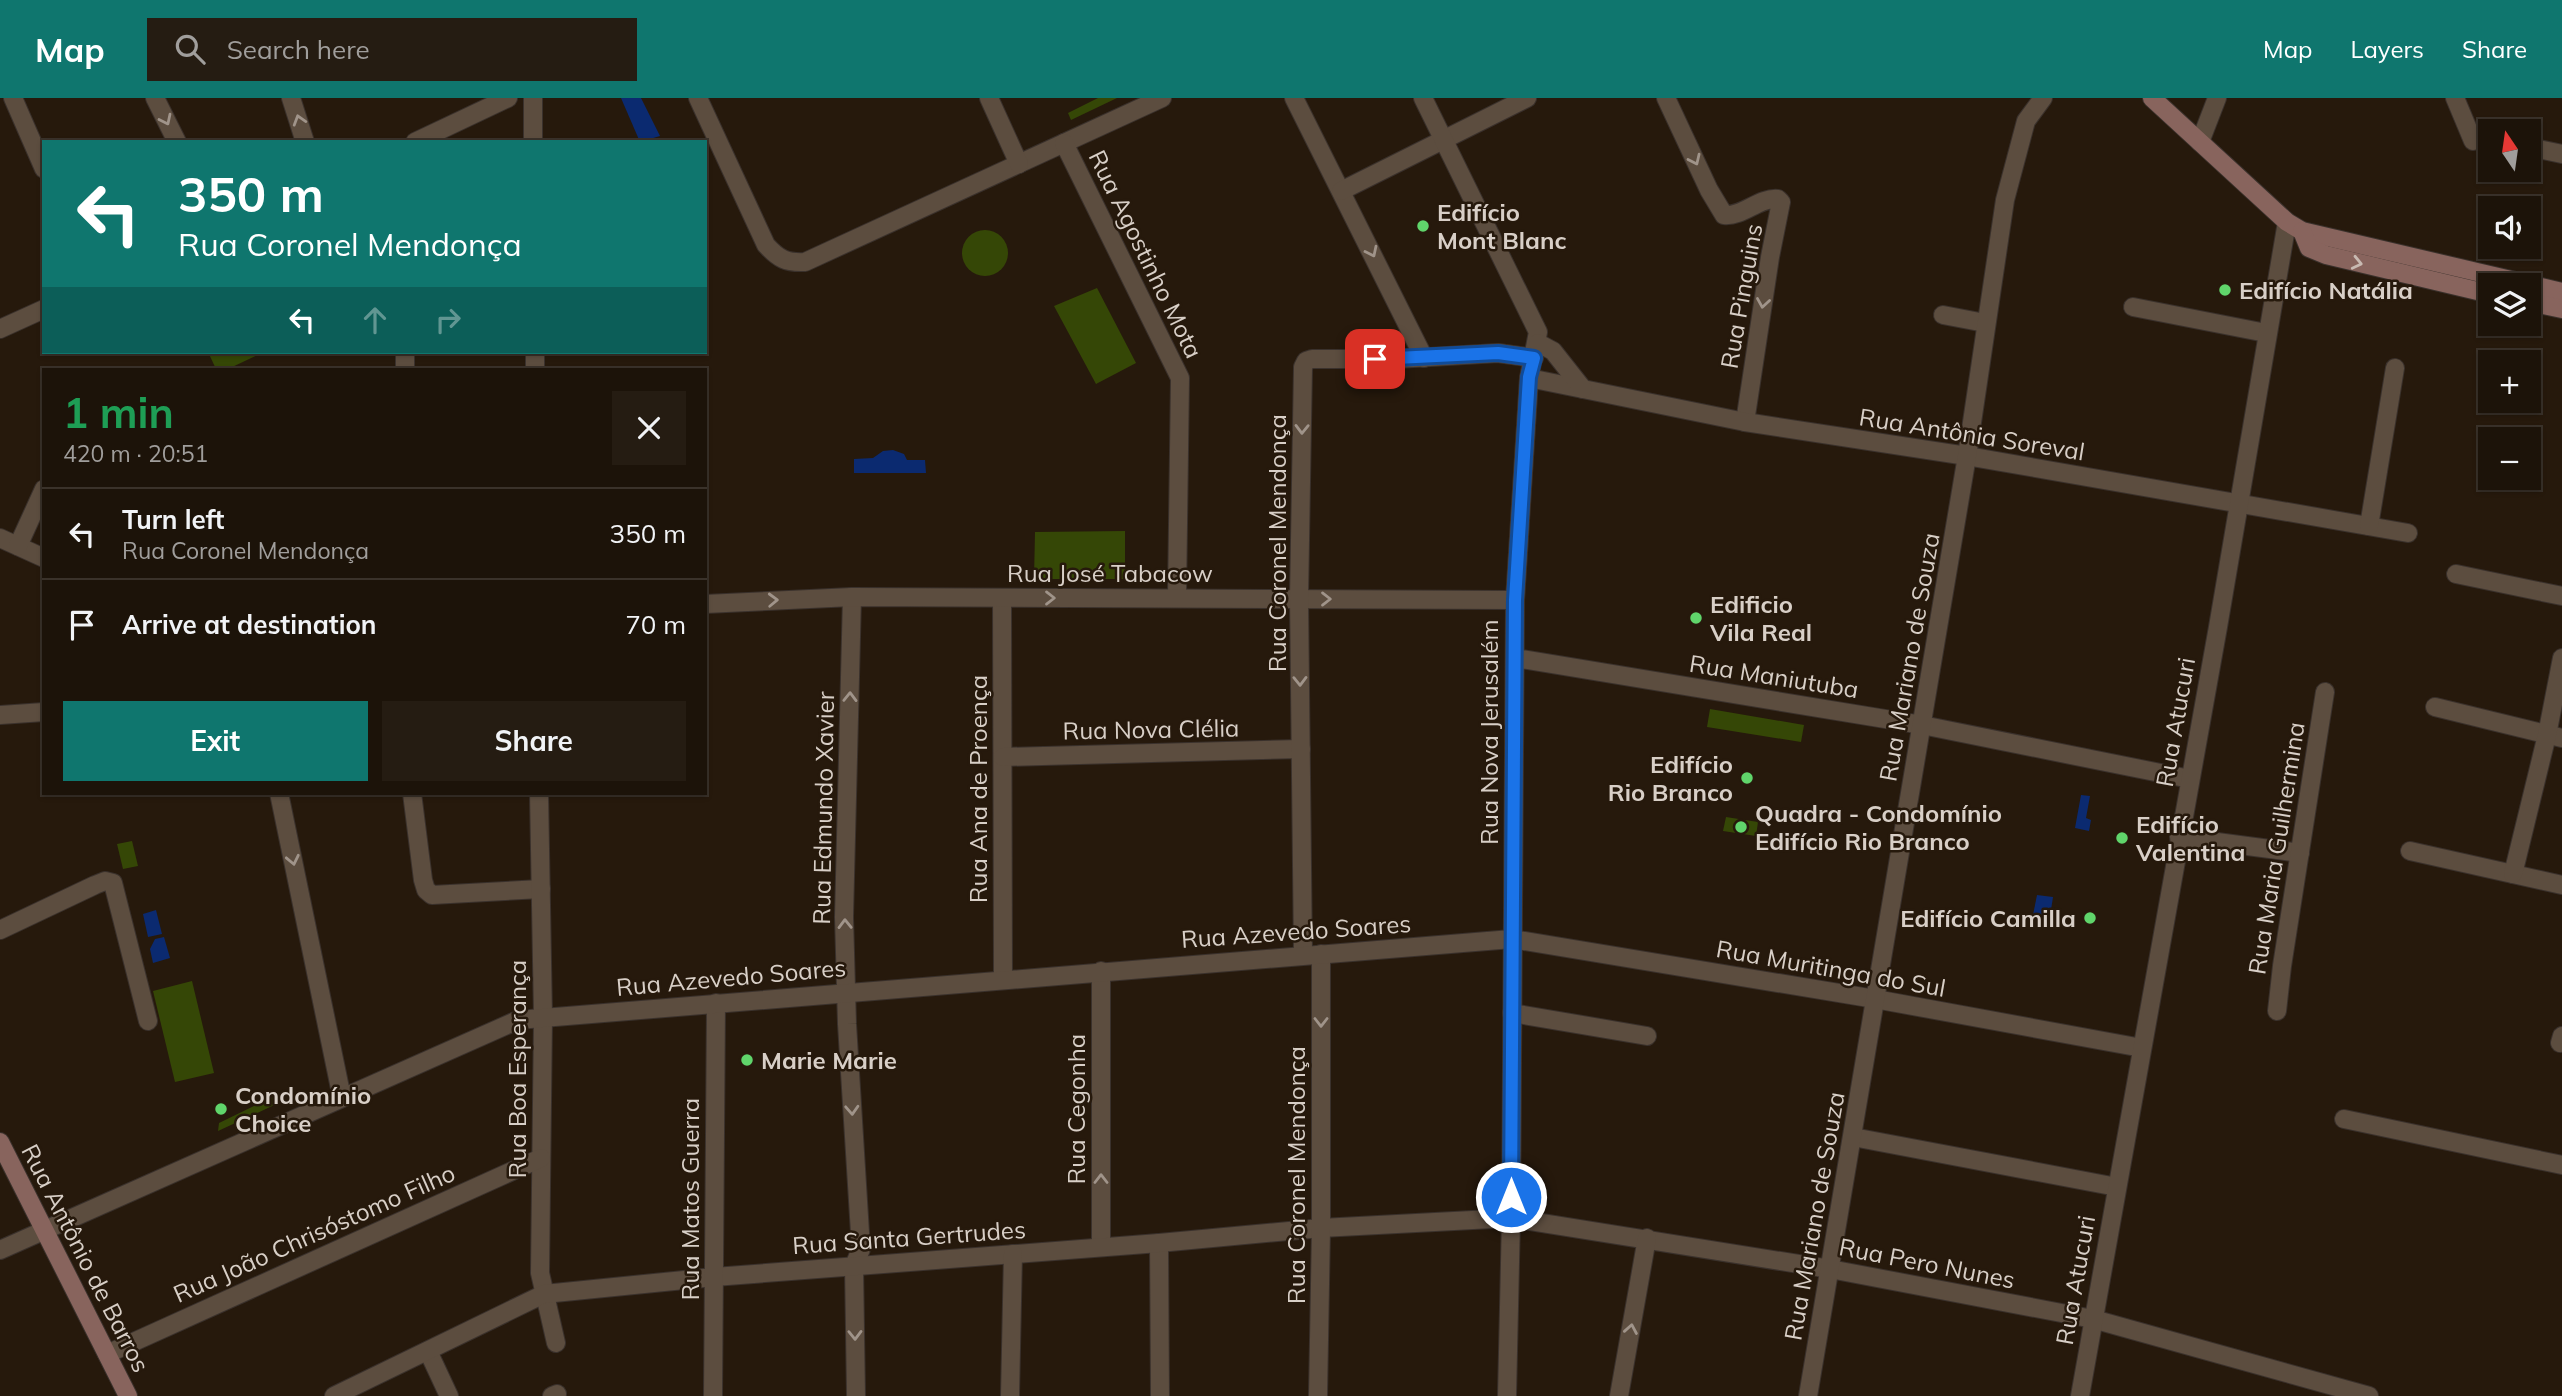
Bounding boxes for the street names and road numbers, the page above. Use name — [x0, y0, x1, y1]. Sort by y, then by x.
street label: Rua Agostinho Mota — [1083, 145, 1209, 363]
street label: Rua Pinguins — [1714, 221, 1768, 371]
street label: Rua Antônia Soreval — [1857, 401, 2087, 467]
street label: Rua Coronel Mendonça — [1262, 414, 1292, 672]
street label: Rua Mariano de Souza — [1872, 530, 1946, 784]
street label: Rua José Tabacow — [1007, 558, 1213, 588]
street label: Rua Nova Jerusalém — [1474, 619, 1504, 845]
street label: Rua Maniutuba — [1687, 648, 1861, 704]
street label: Rua Atucuri — [2149, 655, 2201, 789]
street label: Rua Ana de Proença — [963, 675, 993, 903]
street label: Rua Edmundo Xavier — [806, 691, 840, 925]
street label: Rua Nova Clélia — [1062, 712, 1240, 746]
street label: Rua Maria Guilhermina — [2241, 720, 2311, 976]
street label: Rua Azevedo Soares — [1180, 908, 1412, 954]
street label: Rua Muritinga do Sul — [1714, 933, 1948, 1003]
street label: Rua Azevedo Soares — [615, 952, 847, 1002]
street label: Rua Boa Esperança — [502, 960, 532, 1178]
street label: Rua Cegonha — [1061, 1034, 1091, 1184]
street label: Rua Coronel Mendonça — [1281, 1046, 1311, 1304]
street label: Rua Mariano de Souza — [1777, 1089, 1851, 1343]
street label: Rua Matos Guerra — [675, 1098, 705, 1300]
street label: Rua Antônio de Barros — [15, 1139, 157, 1377]
street label: Rua João Chrisóstomo Filho — [169, 1157, 459, 1309]
street label: Rua Atucuri — [2049, 1213, 2101, 1347]
street label: Rua Santa Gertrudes — [791, 1214, 1027, 1260]
street label: Rua Pero Nunes — [1836, 1231, 2018, 1295]

